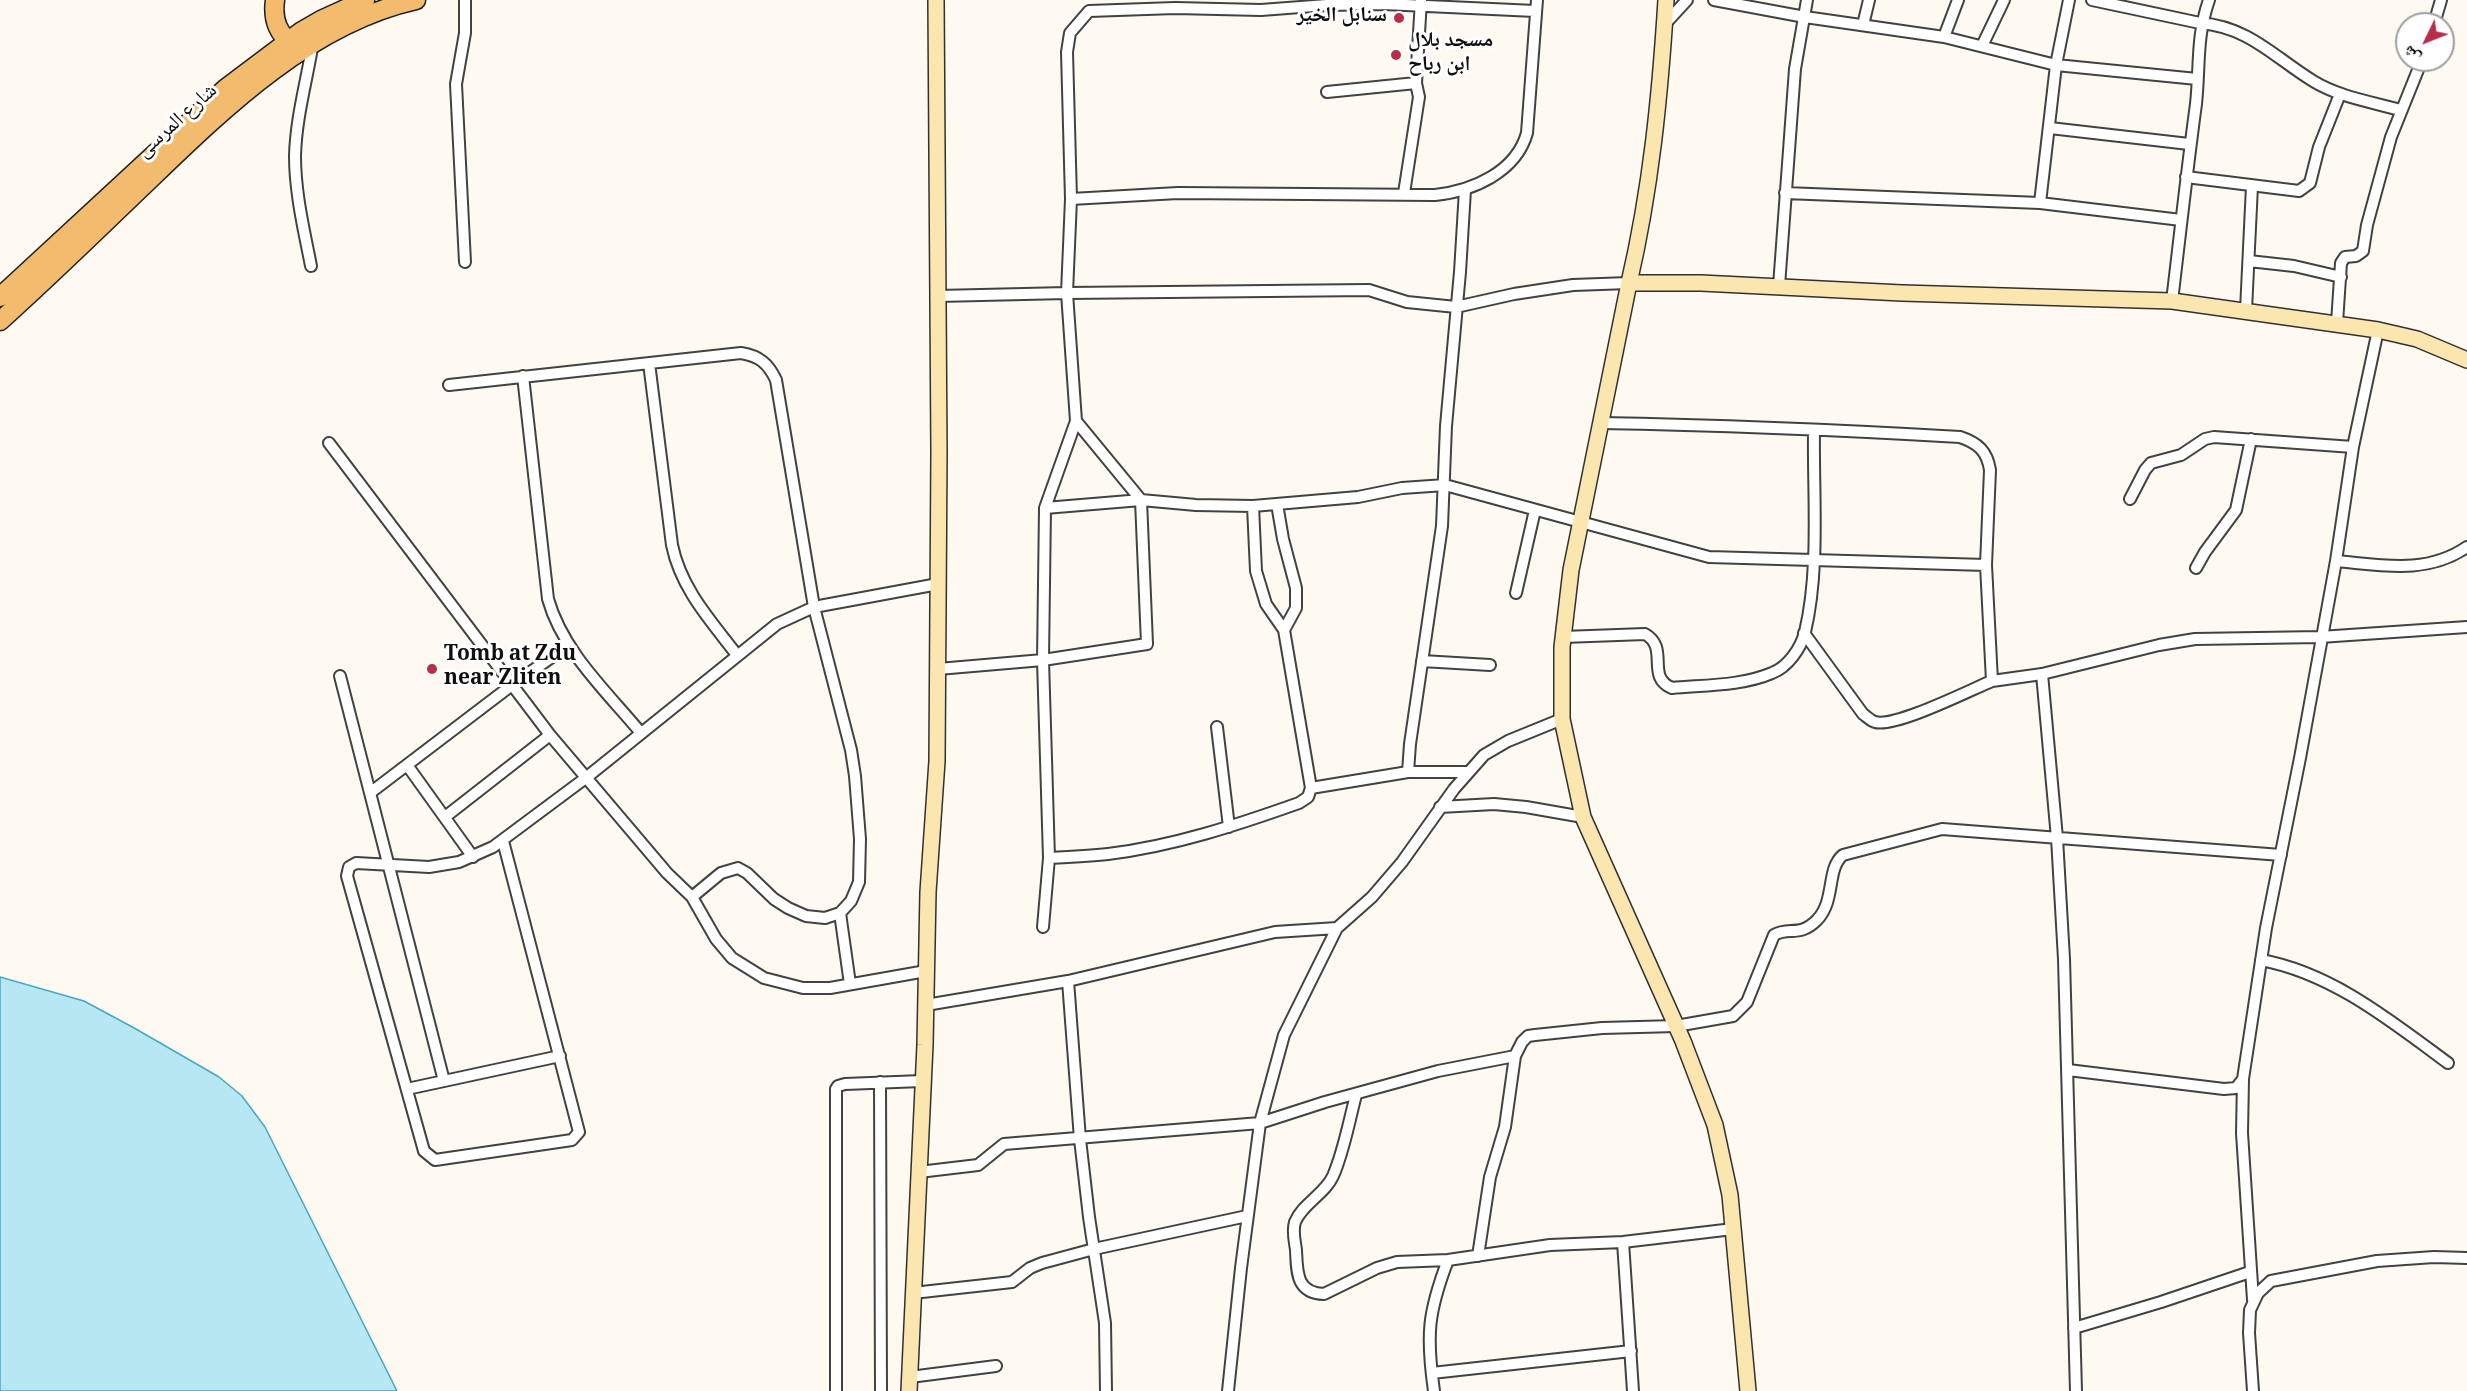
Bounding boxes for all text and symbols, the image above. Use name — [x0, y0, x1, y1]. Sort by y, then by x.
place label: سنابل الخير — [1297, 5, 1387, 31]
marker: سنابل الخير — [1392, 11, 1406, 25]
north arrow — [2395, 12, 2455, 72]
place label: مسجد بلال ابن رباح — [1408, 30, 1493, 80]
text: ش — [2397, 38, 2429, 69]
marker: مسجد بلال ابن رباح — [1389, 48, 1403, 62]
street label: شارع المرسى — [134, 80, 224, 166]
place label: Tomb at Zdu near Zliten — [444, 644, 576, 694]
marker: Tomb at Zdu near Zliten — [425, 662, 439, 676]

